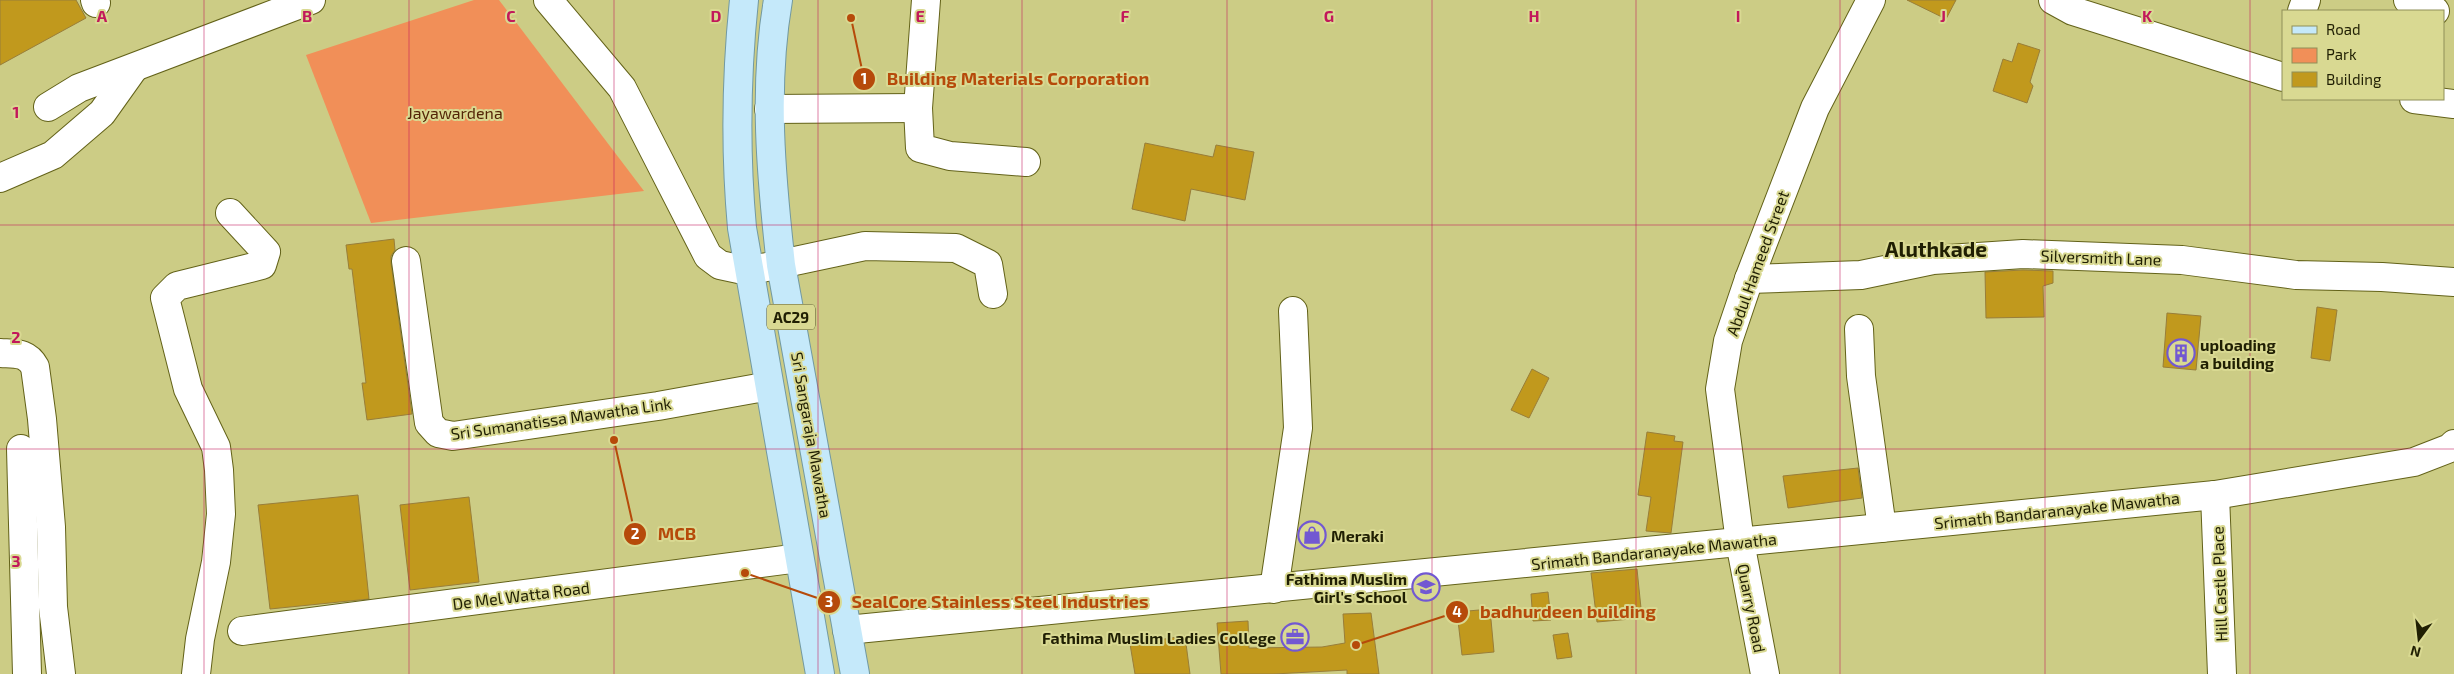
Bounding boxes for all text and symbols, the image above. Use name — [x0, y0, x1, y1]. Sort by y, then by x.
text: A — [97, 6, 108, 25]
text: B — [302, 6, 312, 25]
text: C — [506, 6, 516, 25]
text: D — [711, 6, 722, 25]
text: E — [915, 6, 925, 25]
text: F — [1121, 6, 1130, 25]
text: G — [1324, 6, 1334, 25]
text: H — [1528, 6, 1540, 25]
text: I — [1736, 6, 1740, 25]
text: J — [1940, 6, 1946, 25]
text: K — [2142, 6, 2153, 25]
legend — [2282, 10, 2444, 100]
text: Road — [2326, 20, 2361, 38]
text: Park — [2326, 45, 2357, 63]
callout: Building Materials Corporation — [852, 62, 1159, 95]
text: Building Materials Corporation — [887, 67, 1149, 89]
text: 1 — [861, 69, 867, 87]
text: Building — [2326, 70, 2382, 88]
text: 1 — [13, 102, 19, 121]
park label: Jayawardena — [407, 103, 503, 122]
street label: Abdul Hameed Street — [1722, 188, 1792, 338]
district label: Aluthkade — [1885, 236, 1987, 261]
street label: Silversmith Lane — [2040, 245, 2162, 269]
road number: AC29 — [767, 304, 815, 330]
text: 2 — [11, 327, 21, 346]
place label: uploading a building — [2200, 335, 2276, 372]
building icon: uploading a building — [2166, 338, 2196, 368]
street label: Sri Sangaraja Mawatha — [787, 351, 836, 520]
street label: Sri Sumanatissa Mawatha Link — [449, 393, 673, 443]
street label: Srimath Bandaranayake Mawatha — [1933, 488, 2181, 532]
callout: MCB — [623, 518, 706, 551]
shop icon: Meraki — [1297, 520, 1327, 550]
text: MCB — [658, 522, 696, 544]
text: 2 — [631, 524, 640, 542]
place label: Meraki — [1331, 526, 1384, 545]
street label: Hill Castle Place — [2207, 526, 2231, 642]
street label: Srimath Bandaranayake Mawatha — [1530, 529, 1778, 573]
text: 3 — [11, 551, 21, 570]
street label: Quarry Road — [1733, 562, 1770, 654]
place label: Fathima Muslim Girl's School — [1286, 569, 1408, 606]
school or university icon: Fathima Muslim Girl's School — [1411, 572, 1441, 602]
street label: De Mel Watta Road — [451, 577, 591, 613]
callout: SealCore Stainless Steel Industries — [816, 585, 1159, 618]
text: SealCore Stainless Steel Industries — [852, 590, 1148, 612]
text: 3 — [825, 592, 833, 610]
callout: badhurdeen building — [1445, 596, 1666, 629]
text: badhurdeen building — [1480, 600, 1656, 622]
text: 4 — [1452, 602, 1462, 620]
north arrow — [2394, 614, 2444, 664]
office icon: Fathima Muslim Ladies College — [1280, 622, 1310, 652]
place label: Fathima Muslim Ladies College — [1042, 628, 1276, 647]
text: N — [2408, 643, 2423, 662]

